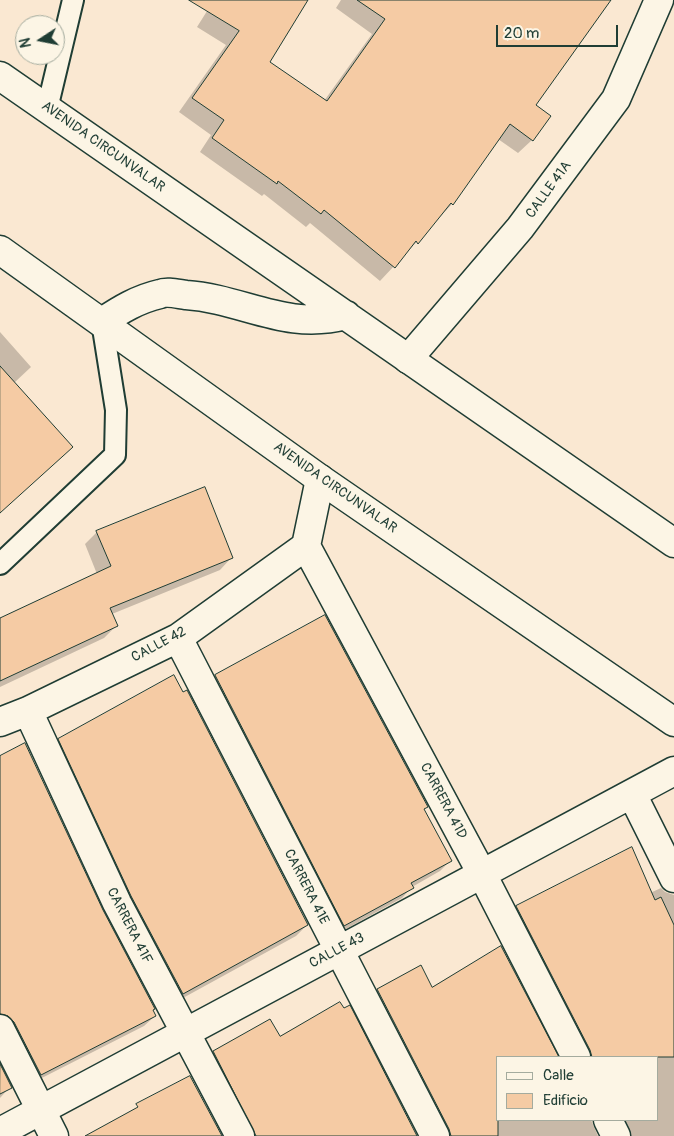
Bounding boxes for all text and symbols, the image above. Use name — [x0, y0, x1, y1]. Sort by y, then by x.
north arrow — [15, 15, 65, 65]
scale bar — [499, 15, 622, 47]
text: 20 m — [504, 24, 539, 43]
text: N — [17, 36, 35, 49]
street label: AVENIDA CIRCUNVALAR — [38, 98, 168, 196]
street label: CALLE 41A — [523, 158, 575, 222]
street label: AVENIDA CIRCUNVALAR — [270, 439, 400, 537]
street label: CALLE 42 — [129, 624, 189, 666]
street label: CARRERA 41D — [416, 760, 470, 842]
street label: CARRERA 41E — [280, 847, 332, 927]
street label: CARRERA 41F — [103, 885, 155, 967]
street label: CALLE 43 — [307, 930, 367, 972]
legend — [497, 1056, 659, 1121]
text: Calle — [543, 1066, 574, 1085]
text: Edificio — [543, 1091, 588, 1110]

